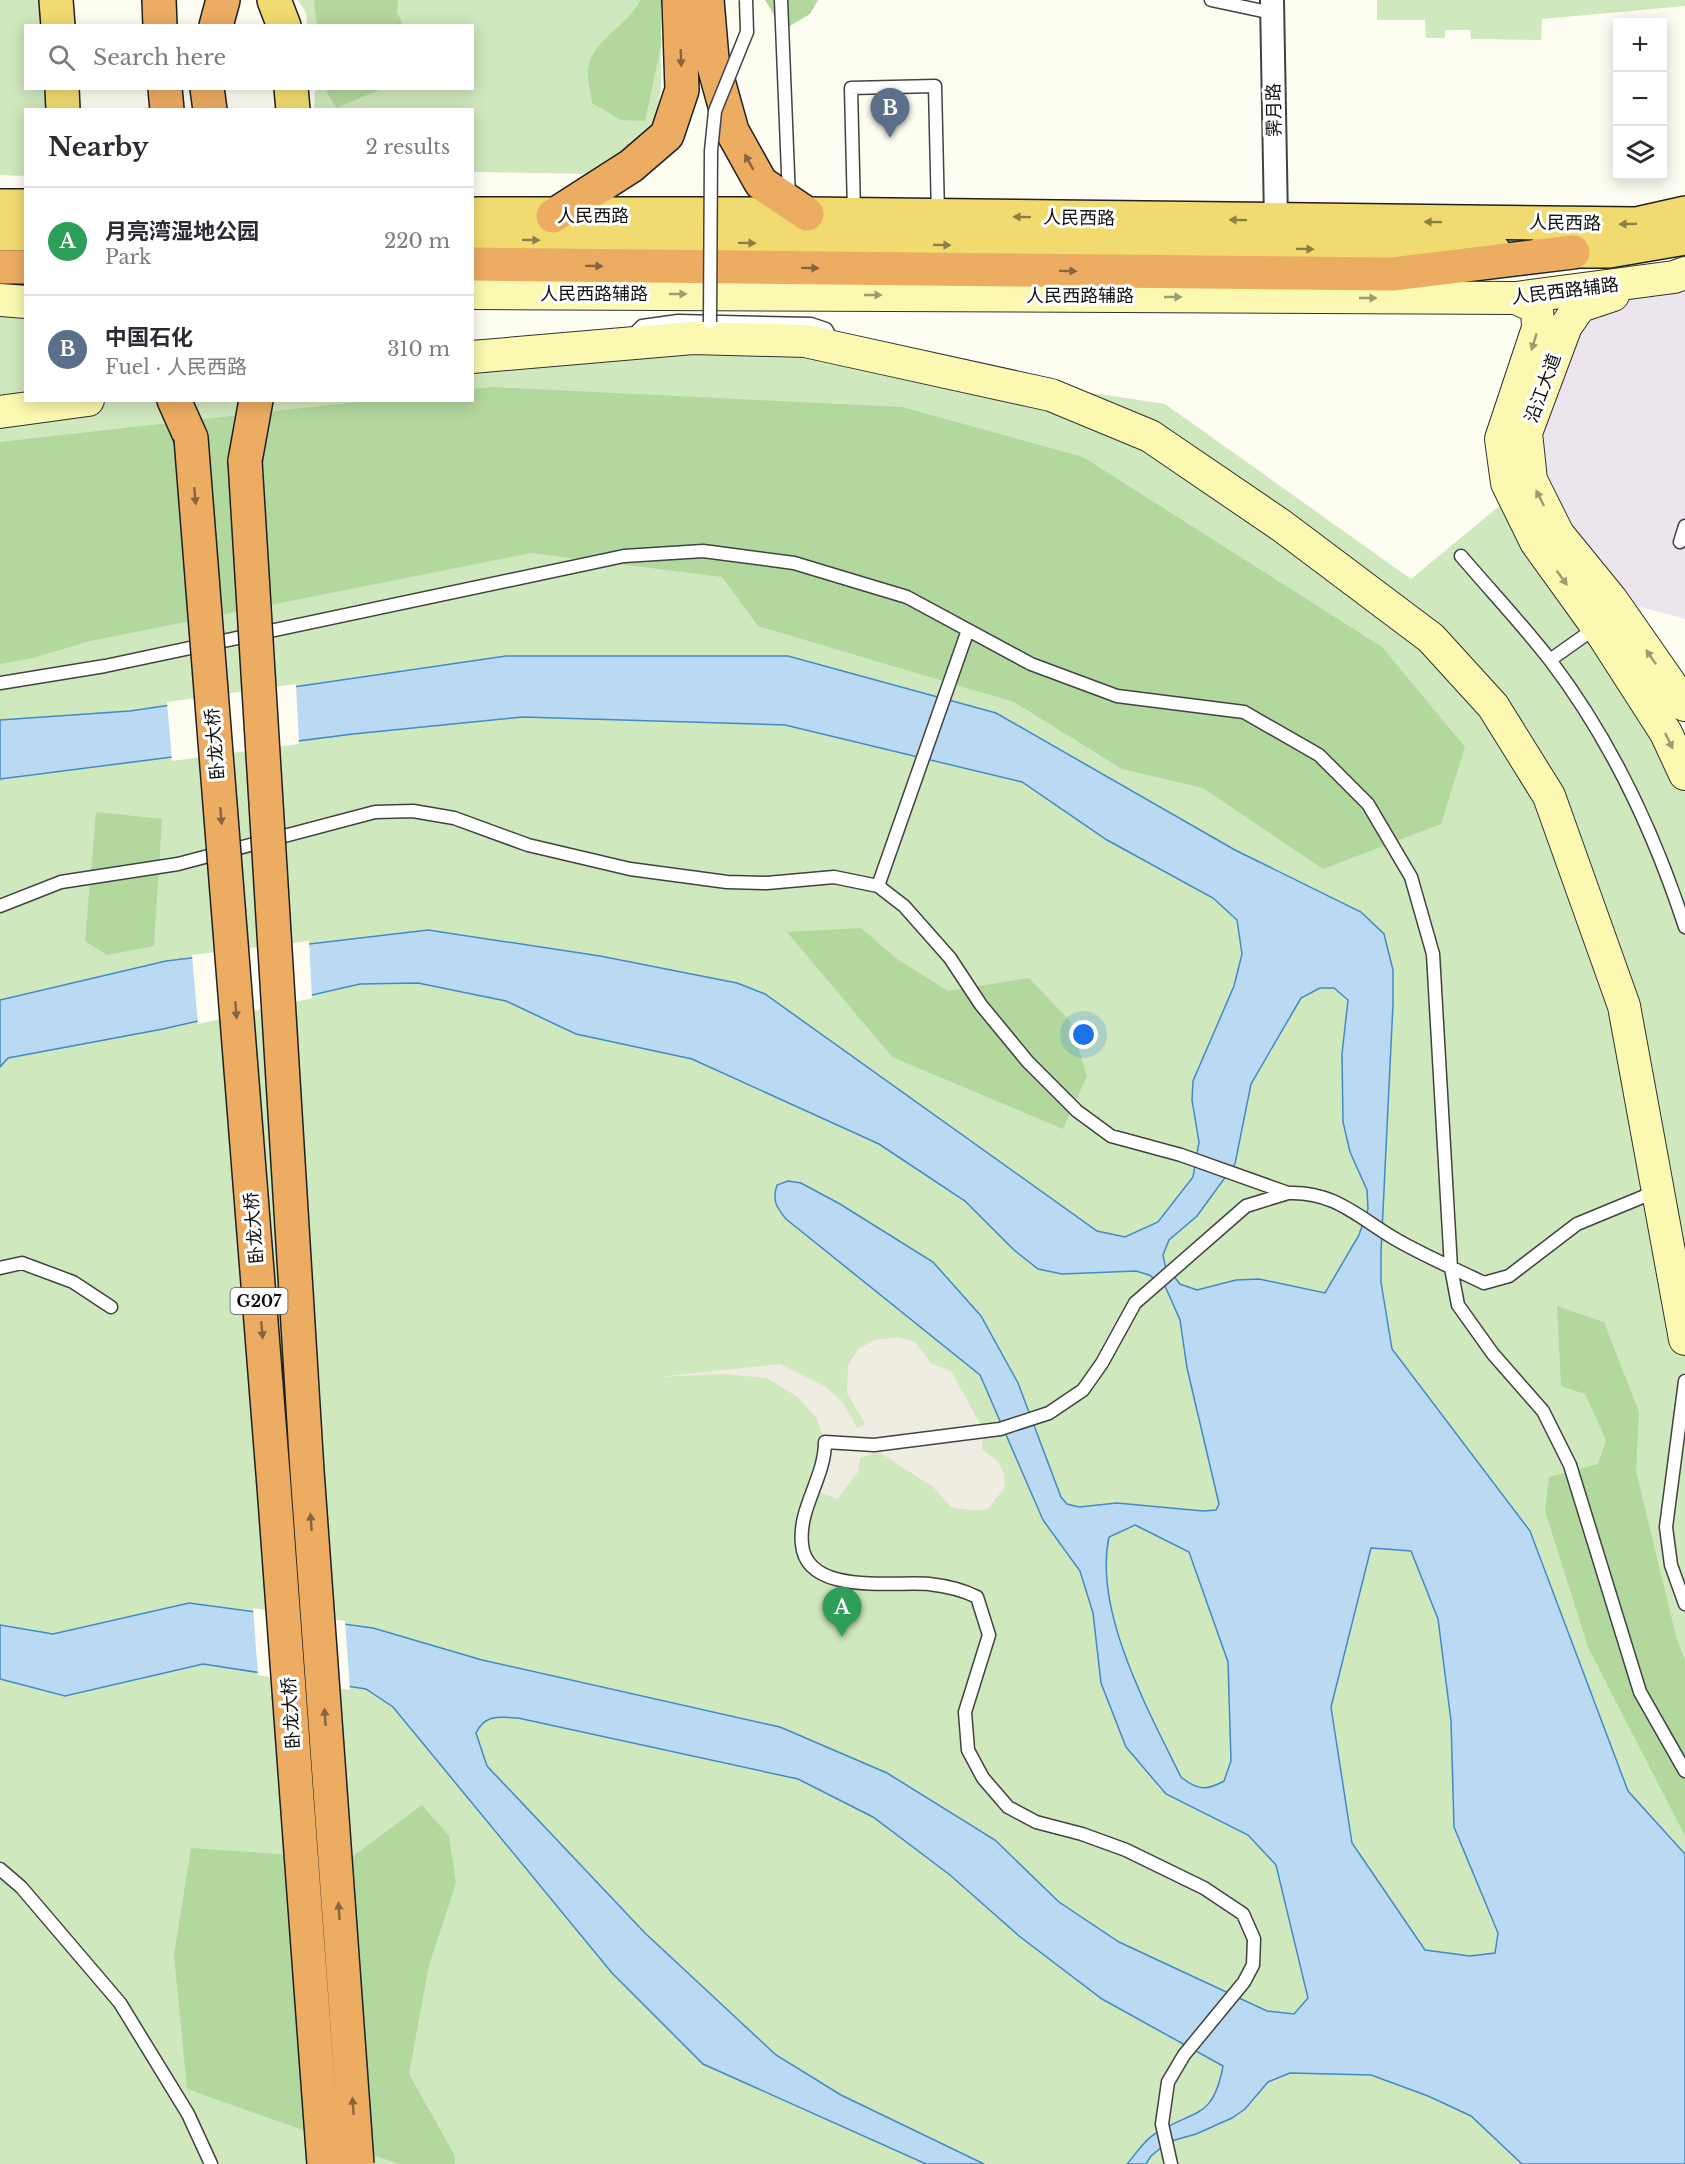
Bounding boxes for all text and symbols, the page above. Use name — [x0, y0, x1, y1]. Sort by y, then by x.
map controls — [1613, 18, 1667, 180]
button: + — [1613, 18, 1667, 72]
search box — [24, 24, 474, 90]
icon: search — [45, 41, 78, 74]
text: Search here — [93, 44, 226, 71]
one-way arrow — [676, 49, 685, 68]
button: − — [1613, 72, 1667, 126]
street label: 霁月路 — [1263, 83, 1285, 137]
pin: B — [870, 88, 910, 138]
button: layers — [1613, 126, 1667, 180]
text: Nearby — [48, 131, 149, 163]
text: 2 results — [366, 135, 450, 159]
one-way arrow — [744, 154, 755, 170]
street label: 人民西路 — [557, 205, 629, 227]
street label: 人民西路 — [1043, 206, 1115, 230]
street label: 人民西路 — [1529, 211, 1601, 235]
one-way arrow — [1012, 212, 1031, 222]
one-way arrow — [1228, 215, 1247, 224]
one-way arrow — [1423, 217, 1442, 227]
text: 月亮湾湿地公园 — [105, 218, 259, 245]
one-way arrow — [1618, 219, 1637, 229]
text: A — [59, 229, 76, 253]
text: 220 m — [384, 229, 450, 253]
one-way arrow — [521, 236, 540, 245]
one-way arrow — [737, 238, 756, 248]
one-way arrow — [932, 240, 951, 250]
one-way arrow — [1295, 244, 1314, 254]
text: Park — [105, 245, 151, 269]
one-way arrow — [584, 261, 603, 270]
one-way arrow — [800, 263, 819, 273]
one-way arrow — [1058, 266, 1077, 276]
street label: 人民西路辅路 — [1510, 274, 1620, 308]
street label: 人民西路辅路 — [540, 283, 648, 305]
street label: 人民西路辅路 — [1026, 285, 1134, 307]
one-way arrow — [668, 289, 687, 299]
one-way arrow — [863, 290, 882, 300]
one-way arrow — [1163, 292, 1182, 301]
one-way arrow — [1358, 293, 1377, 303]
text: 中国石化 — [105, 324, 193, 351]
one-way arrow — [1529, 333, 1538, 351]
text: B — [60, 337, 75, 361]
text: 310 m — [387, 337, 450, 361]
street label: 沿江大道 — [1520, 350, 1566, 426]
text: Fuel · 人民西路 — [105, 355, 247, 379]
one-way arrow — [191, 486, 200, 505]
one-way arrow — [1535, 489, 1545, 506]
one-way arrow — [1556, 570, 1568, 586]
one-way arrow — [1645, 650, 1657, 666]
street label: 卧龙大桥 — [201, 707, 229, 781]
one-way arrow — [1664, 732, 1674, 750]
one-way arrow — [216, 806, 226, 825]
one-way arrow — [231, 1001, 241, 1020]
your location — [1069, 1020, 1098, 1049]
street label: 卧龙大桥 — [240, 1191, 268, 1265]
road number: G207 — [230, 1288, 288, 1314]
one-way arrow — [257, 1321, 267, 1340]
one-way arrow — [306, 1513, 315, 1532]
pin: A — [822, 1588, 862, 1637]
street label: 卧龙大桥 — [278, 1676, 304, 1750]
one-way arrow — [320, 1707, 330, 1726]
one-way arrow — [334, 1902, 344, 1921]
one-way arrow — [348, 2096, 358, 2115]

